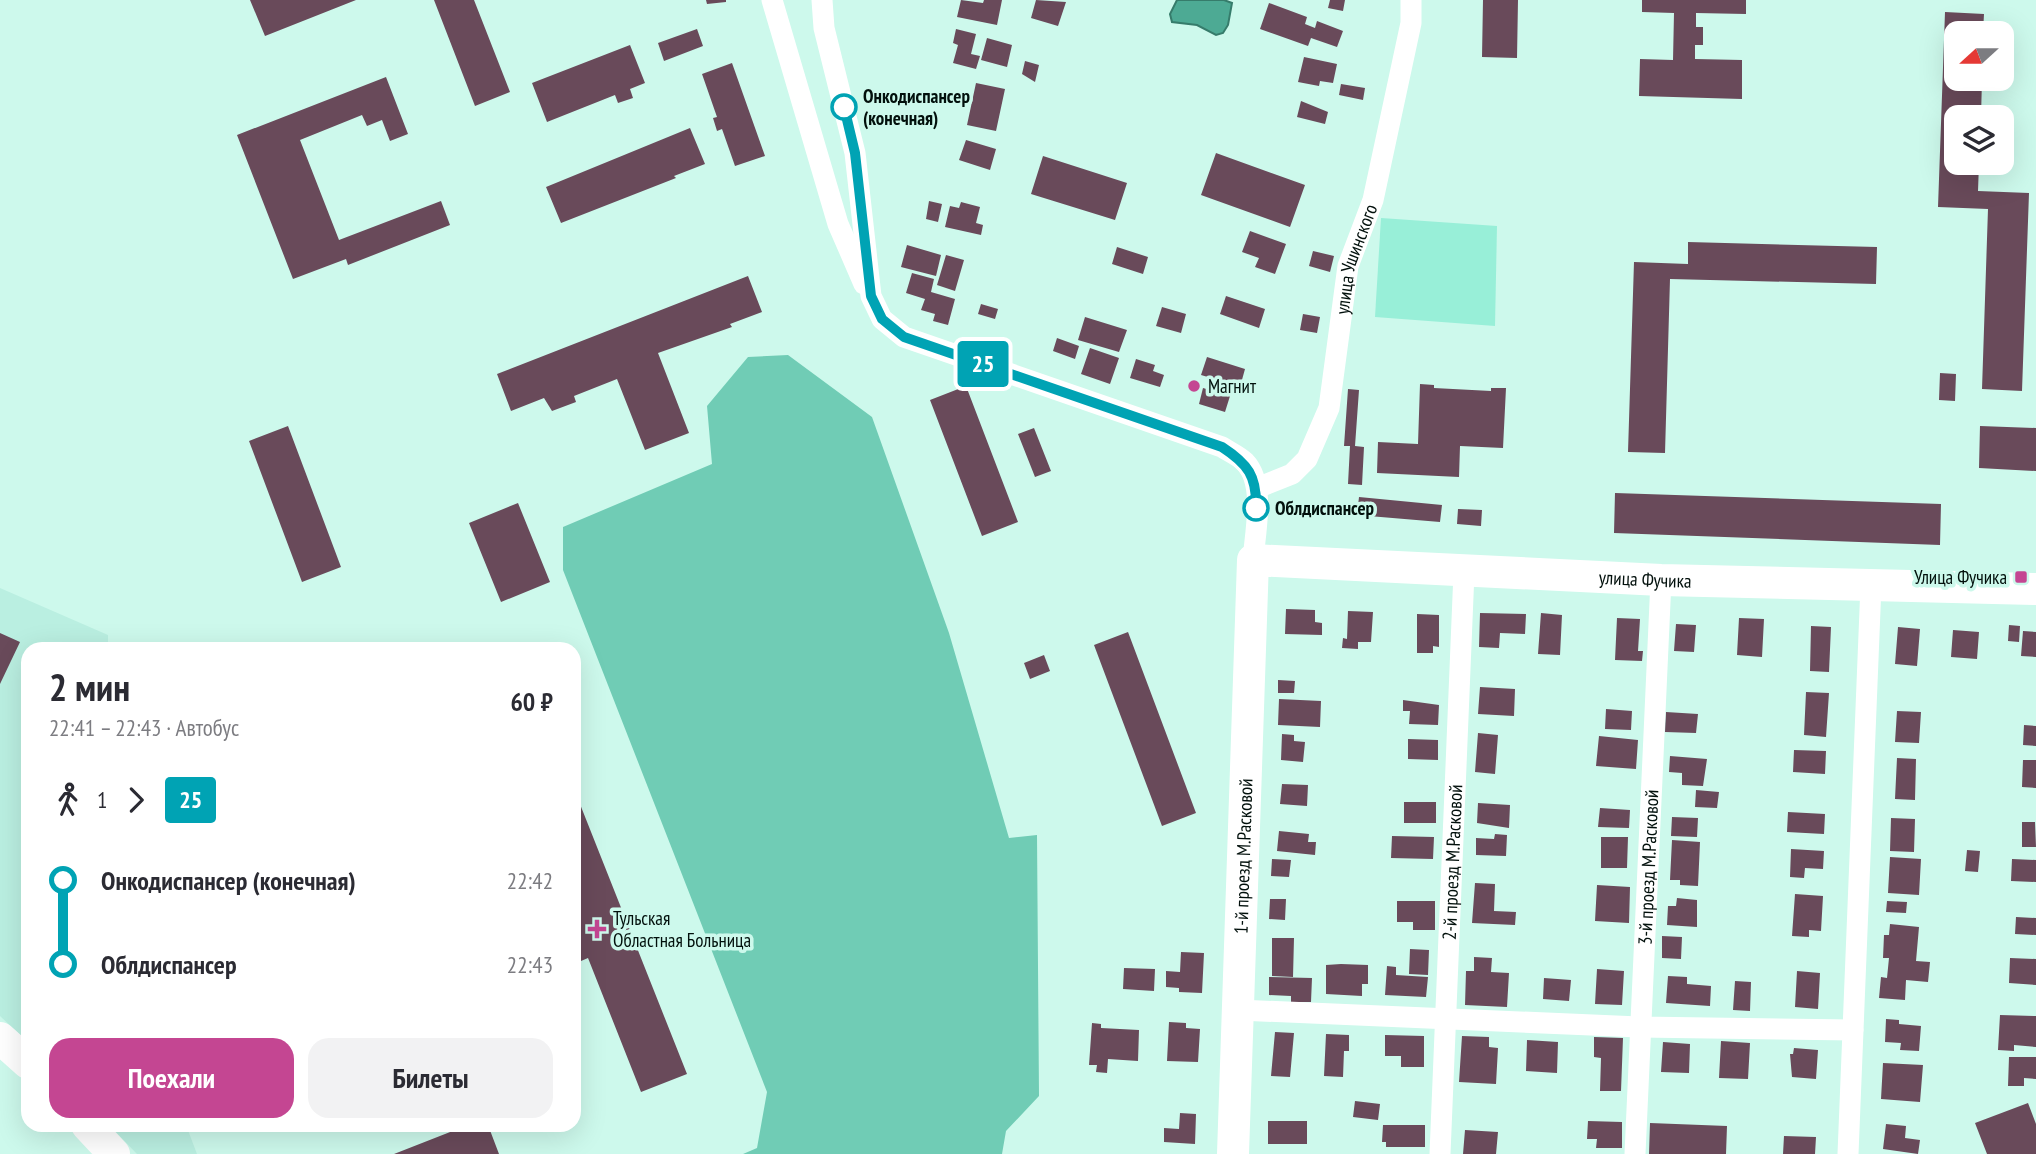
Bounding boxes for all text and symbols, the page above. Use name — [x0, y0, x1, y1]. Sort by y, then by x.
north arrow — [1944, 21, 2014, 91]
map controls — [1944, 21, 2014, 175]
place label: Онкодиспансер (конечная) — [863, 84, 970, 130]
marker: Онкодиспансер (конечная) — [831, 94, 857, 120]
button: layers — [1944, 105, 2014, 175]
street label: улица Ушинского — [1330, 201, 1382, 316]
line badge: 25 — [951, 341, 1014, 387]
text: 25 — [972, 348, 994, 379]
place label: Магнит — [1208, 374, 1257, 398]
marker: Магнит — [1186, 378, 1202, 394]
marker: Облдиспансер — [1243, 495, 1269, 521]
place label: Облдиспансер — [1275, 496, 1375, 520]
street label: улица Фучика — [1598, 565, 1692, 593]
place label: Улица Фучика — [1914, 565, 2007, 589]
marker: Улица Фучика — [2013, 569, 2029, 585]
text: 2 мин — [49, 662, 130, 711]
text: 60 ₽ — [510, 685, 553, 718]
text: 22:41 – 22:43 · Автобус — [49, 713, 239, 742]
street label: 1-й проезд М.Расковой — [1228, 778, 1258, 934]
icon: walk — [49, 781, 87, 819]
icon: forward — [117, 781, 155, 819]
text: 25 — [179, 784, 202, 815]
street label: 2-й проезд М.Расковой — [1437, 784, 1467, 941]
text: 1 — [97, 785, 107, 814]
street label: 3-й проезд М.Расковой — [1632, 789, 1663, 946]
text: Онкодиспансер (конечная) — [101, 864, 356, 897]
text: 22:42 — [507, 866, 553, 895]
place label: Тульская Областная Больница — [613, 906, 751, 952]
marker: Тульская Областная Больница — [587, 919, 607, 939]
text: Облдиспансер — [101, 948, 237, 981]
text: 22:43 — [507, 950, 553, 979]
button: Поехали — [49, 1038, 294, 1118]
button: Билеты — [308, 1038, 553, 1118]

